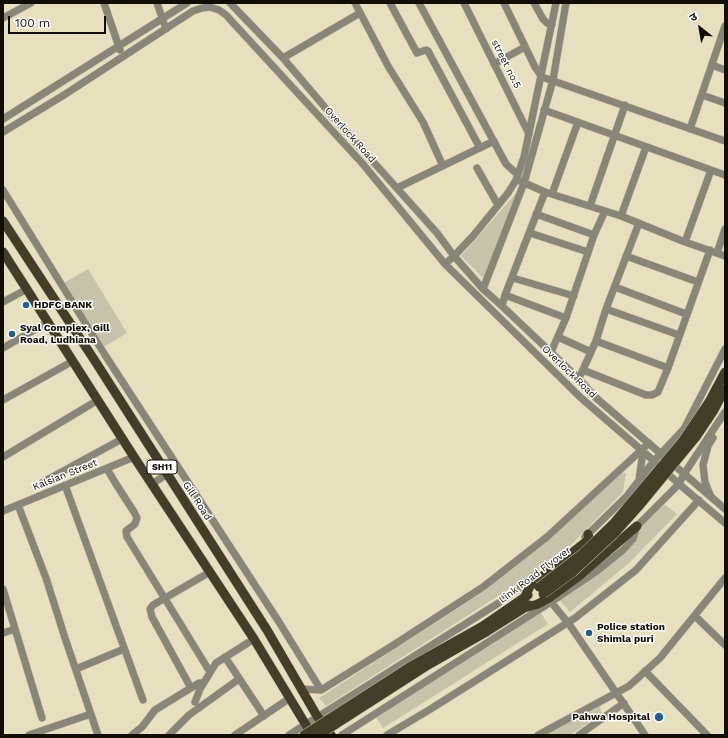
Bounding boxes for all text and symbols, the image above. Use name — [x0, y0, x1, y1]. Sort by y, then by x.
scale bar — [10, 8, 108, 34]
north arrow — [680, 8, 720, 48]
text: उ — [687, 10, 700, 25]
text: 100 m — [15, 16, 50, 30]
street label: street no.5 — [489, 38, 523, 90]
street label: Overlock Road — [322, 105, 378, 165]
place label: HDFC BANK — [34, 299, 92, 311]
marker: HDFC BANK — [21, 300, 31, 310]
place label: Syal Complex, Gill Road, Ludhiana — [20, 322, 109, 346]
marker: Syal Complex, Gill Road, Ludhiana — [7, 329, 17, 339]
street label: Overlock Road — [539, 343, 599, 401]
street label: Kalsian Street — [31, 457, 99, 493]
road number: SH11 — [147, 460, 177, 474]
street label: Gill Road — [180, 479, 214, 523]
street label: Link Road Flyover — [497, 544, 573, 606]
place label: Police station Shimla puri — [597, 621, 665, 644]
marker: Police station Shimla puri — [584, 628, 594, 638]
place label: Pahwa Hospital — [572, 711, 650, 723]
marker: Pahwa Hospital — [653, 711, 665, 723]

